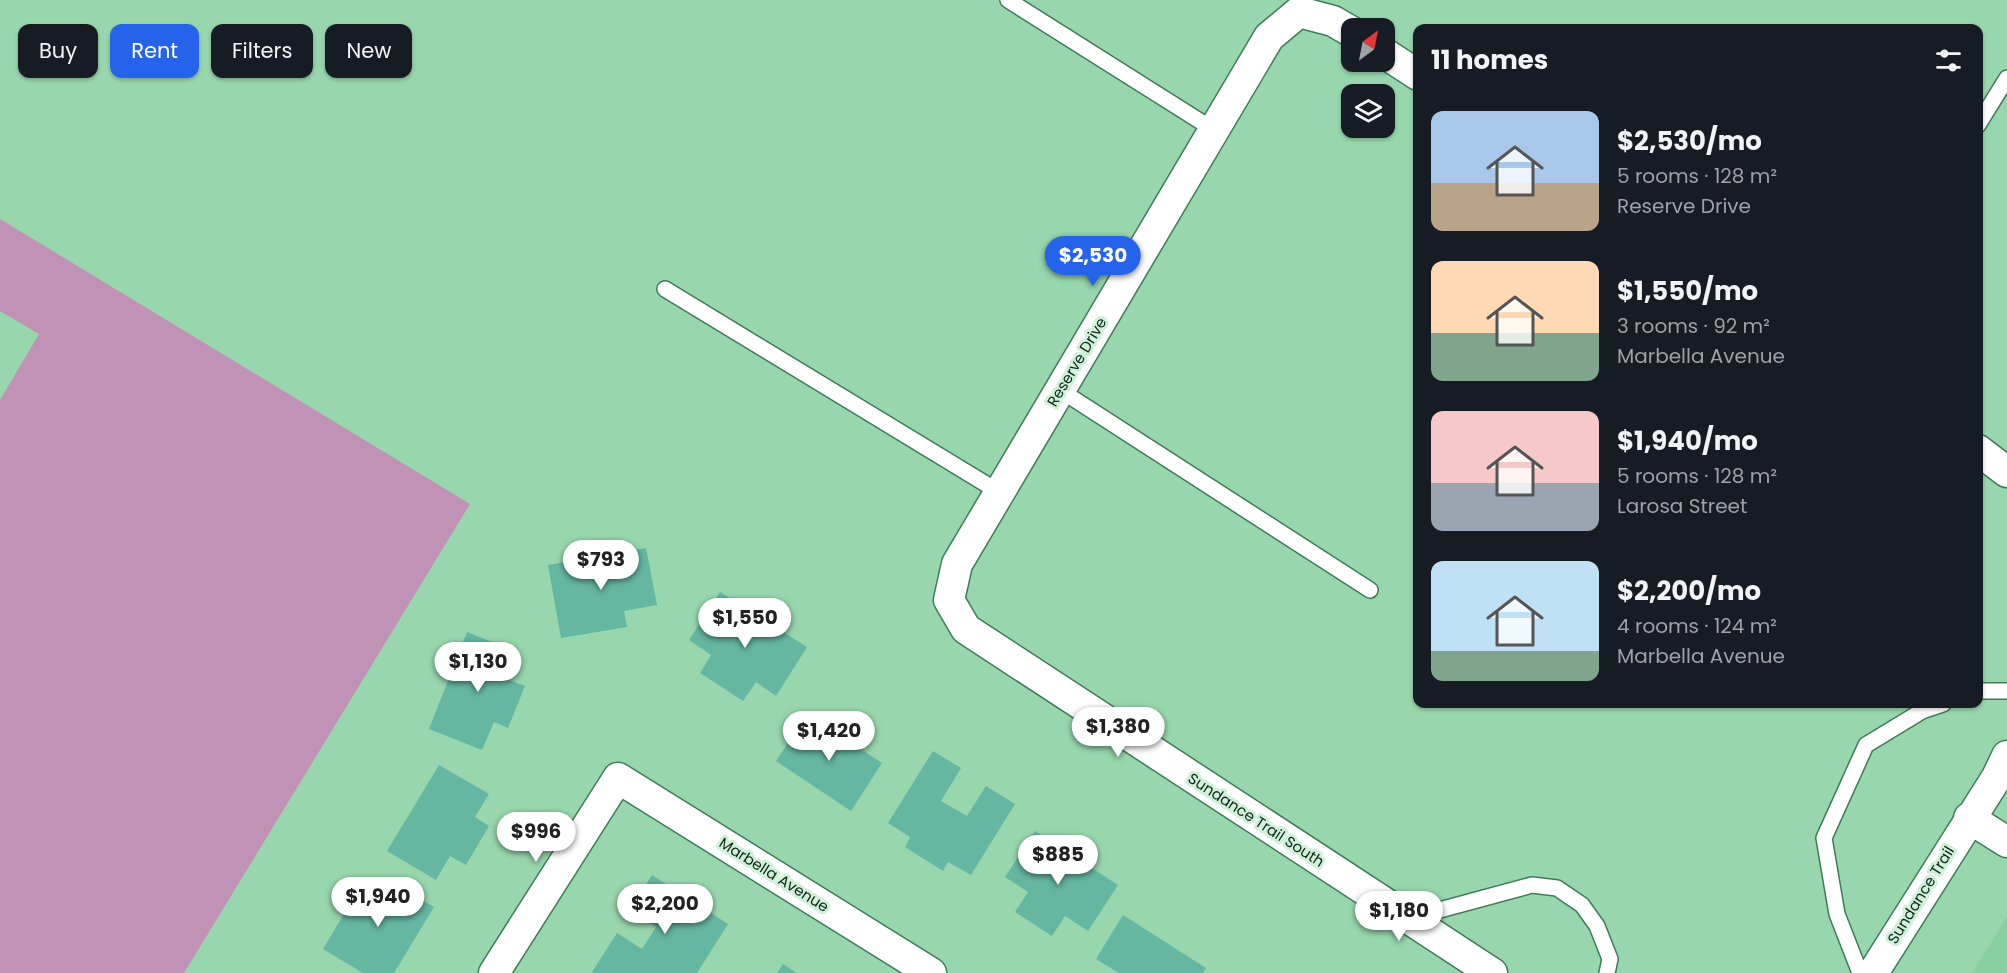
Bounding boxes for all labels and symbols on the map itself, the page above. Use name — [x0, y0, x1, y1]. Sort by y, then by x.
north arrow — [1341, 18, 1395, 72]
pin: $2,530 — [1044, 236, 1142, 287]
street label: Reserve Drive — [1042, 313, 1111, 410]
pin: $793 — [565, 540, 637, 591]
pin: $1,550 — [696, 598, 794, 649]
pin: $1,130 — [429, 642, 527, 693]
pin: $1,380 — [1069, 707, 1167, 758]
pin: $1,420 — [780, 711, 878, 762]
street label: Sundance Trail South — [1184, 768, 1329, 872]
pin: $996 — [500, 812, 572, 863]
street label: Marbella Avenue — [715, 832, 833, 917]
pin: $885 — [1022, 835, 1094, 886]
street label: Sundance Trail — [1882, 842, 1959, 948]
pin: $1,940 — [329, 877, 427, 928]
pin: $2,200 — [616, 884, 714, 935]
pin: $1,180 — [1350, 891, 1448, 942]

